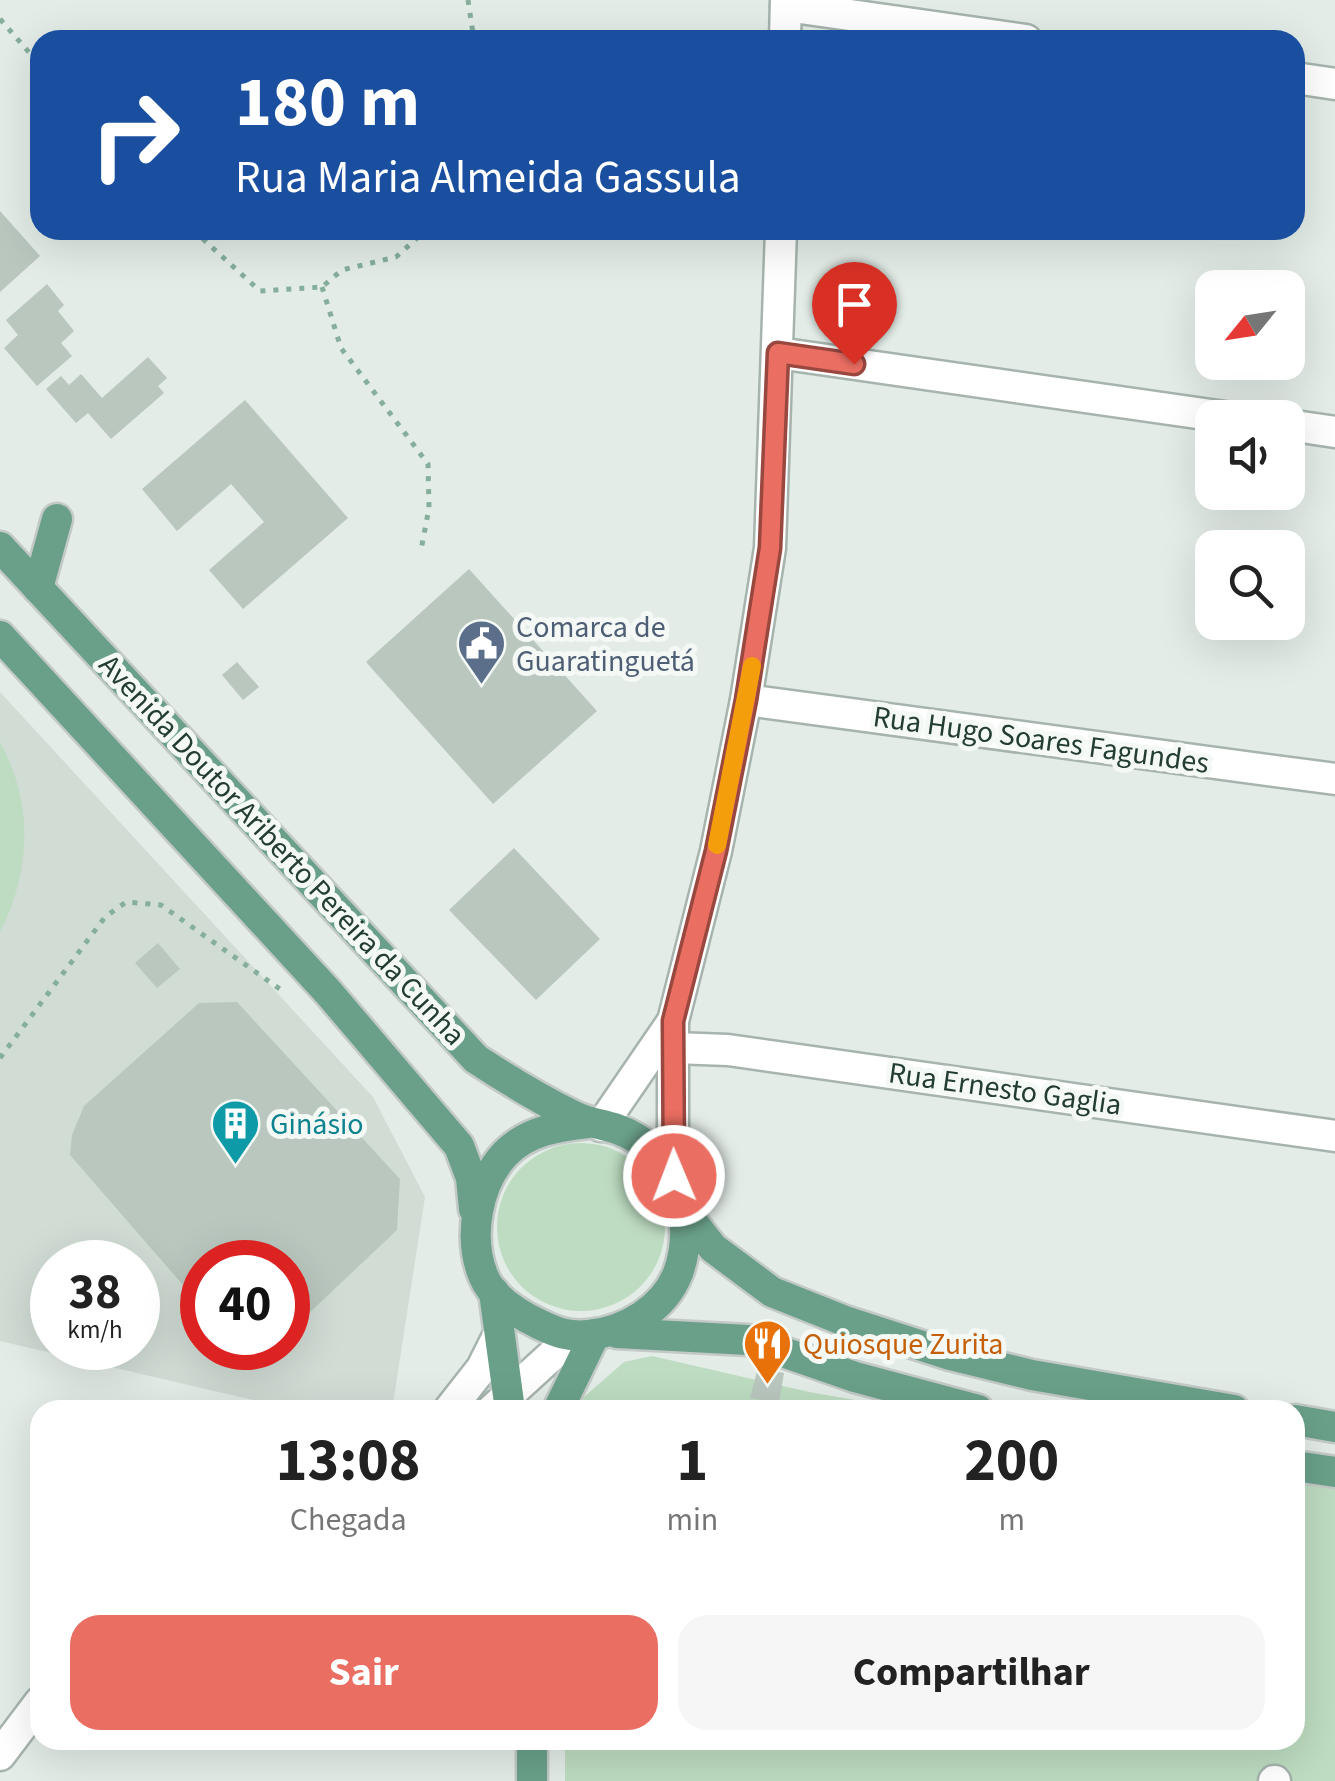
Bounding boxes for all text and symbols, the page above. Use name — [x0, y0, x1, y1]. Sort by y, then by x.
text: 180 m — [235, 53, 420, 153]
icon: right — [70, 70, 200, 200]
text: Rua Maria Almeida Gassula — [235, 146, 741, 210]
pin — [812, 262, 897, 365]
north arrow — [1195, 270, 1305, 380]
map controls — [1195, 270, 1305, 640]
icon: arrive — [827, 277, 882, 332]
button: sound — [1195, 400, 1305, 510]
button: search — [1195, 530, 1305, 640]
place label: Comarca de Guaratinguetá — [516, 606, 695, 683]
public building icon: Comarca de Guaratinguetá — [455, 618, 507, 686]
street label: Avenida Doutor Ariberto Pereira da Cunha — [89, 645, 475, 1055]
street label: Rua Hugo Soares Fagundes — [870, 695, 1212, 785]
street label: Rua Ernesto Gaglia — [886, 1051, 1124, 1127]
building icon: Ginásio — [209, 1098, 261, 1166]
place label: Ginásio — [270, 1103, 364, 1146]
position arrow — [622, 1124, 726, 1228]
speed limit sign: 40 — [180, 1240, 310, 1370]
text: 38 — [69, 1257, 121, 1328]
text: km/h — [67, 1312, 123, 1348]
restaurant icon: Quiosque Zurita — [742, 1318, 794, 1386]
place label: Quiosque Zurita — [803, 1323, 1003, 1366]
text: 13:08 — [276, 1419, 421, 1504]
text: 1 — [677, 1419, 708, 1504]
text: 200 — [964, 1419, 1059, 1504]
text: Chegada — [290, 1497, 407, 1543]
text: min — [666, 1497, 718, 1543]
text: m — [998, 1497, 1025, 1543]
button: Sair — [70, 1615, 658, 1730]
button: Compartilhar — [678, 1615, 1265, 1730]

